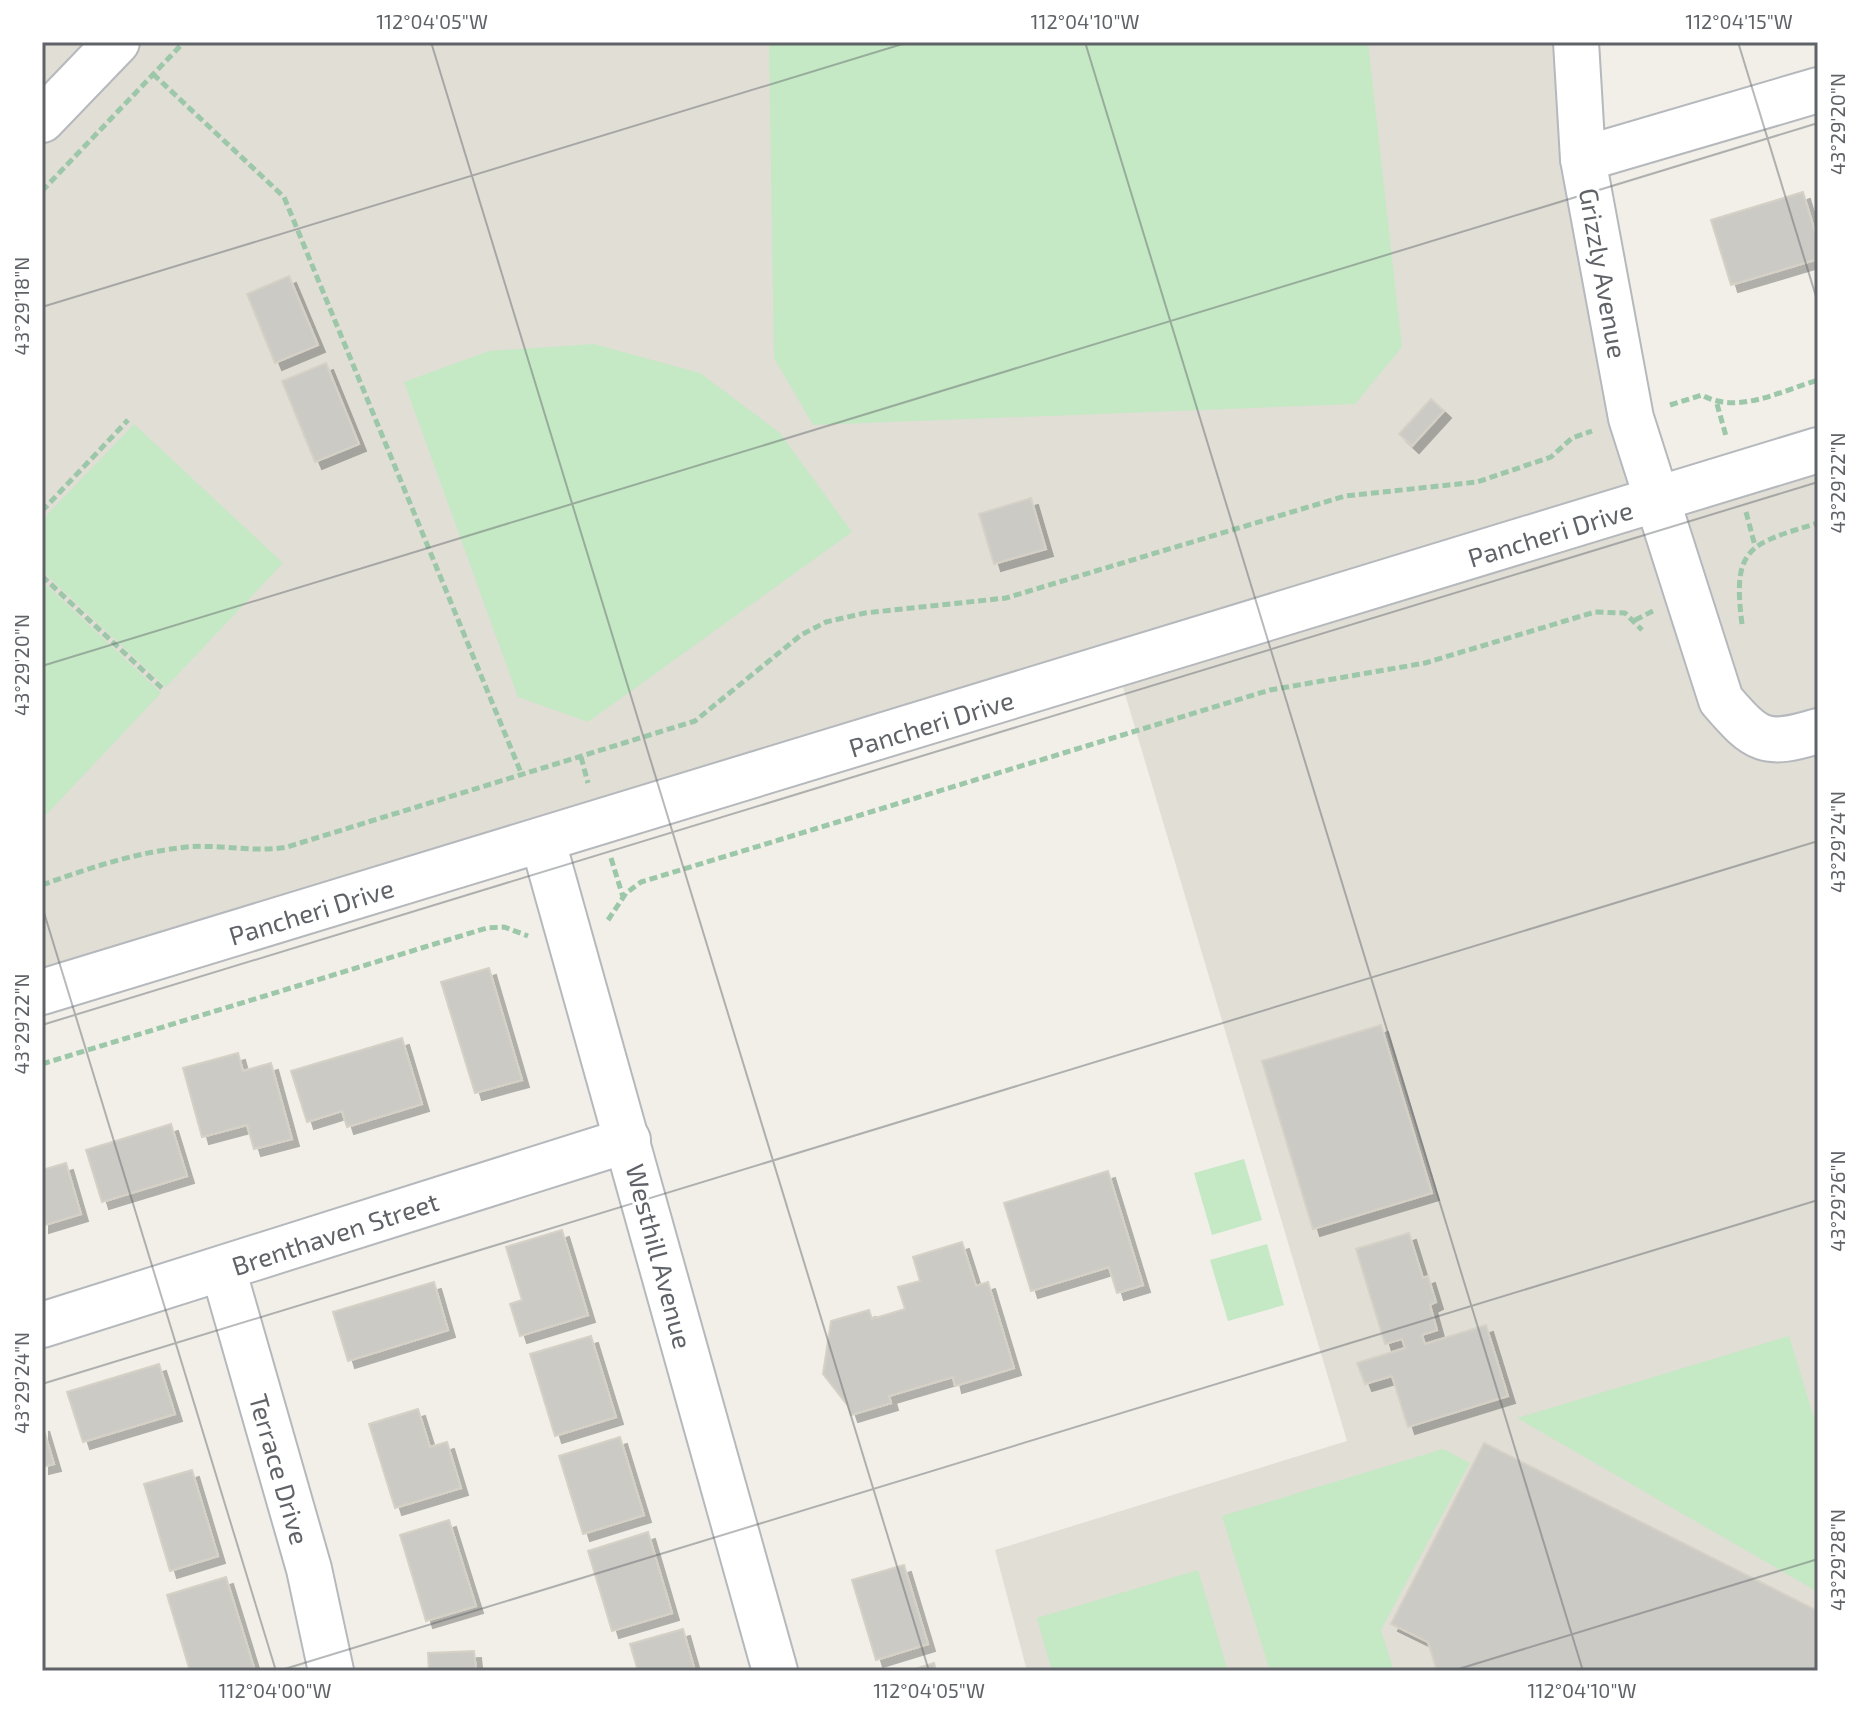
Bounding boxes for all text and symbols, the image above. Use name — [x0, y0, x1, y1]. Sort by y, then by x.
text: 112°04'05"W — [376, 9, 488, 33]
text: 112°04'10"W — [1031, 9, 1139, 33]
text: 112°04'15"W — [1685, 9, 1793, 33]
text: 43°29'20"N — [1825, 73, 1849, 175]
street label: Grizzly Avenue — [1574, 185, 1634, 361]
text: 43°29'18"N — [9, 257, 33, 355]
text: 43°29'22"N — [1825, 432, 1849, 534]
street label: Pancheri Drive — [1464, 493, 1636, 573]
text: 43°29'20"N — [9, 614, 33, 716]
street label: Pancheri Drive — [845, 683, 1017, 763]
text: 43°29'24"N — [1825, 791, 1849, 893]
street label: Pancheri Drive — [225, 871, 397, 951]
text: 43°29'22"N — [9, 973, 33, 1075]
text: 43°29'26"N — [1825, 1150, 1849, 1252]
street label: Westhill Avenue — [620, 1160, 700, 1352]
street label: Brenthaven Street — [228, 1185, 442, 1281]
text: 43°29'24"N — [9, 1332, 33, 1434]
street label: Terrace Drive — [244, 1390, 316, 1548]
text: 43°29'28"N — [1825, 1509, 1849, 1611]
text: 112°04'00"W — [218, 1678, 332, 1702]
text: 112°04'05"W — [873, 1678, 985, 1702]
text: 112°04'10"W — [1528, 1678, 1636, 1702]

